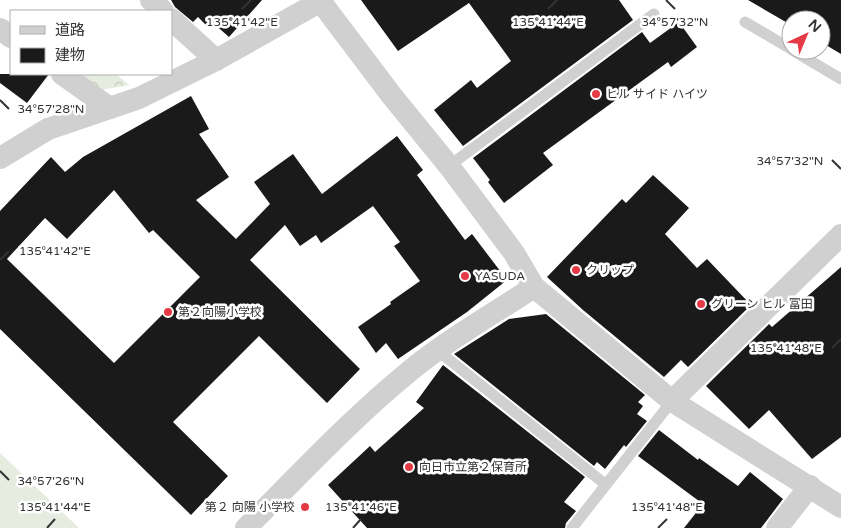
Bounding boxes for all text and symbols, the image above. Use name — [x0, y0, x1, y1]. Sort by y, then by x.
legend — [10, 10, 172, 75]
north arrow — [781, 10, 831, 60]
text: 135°41'42"E — [206, 15, 278, 29]
text: 135°41'44"E — [512, 15, 584, 29]
text: 34°57'32"N — [642, 15, 709, 29]
text: N — [805, 16, 825, 36]
text: 道路 — [55, 21, 85, 39]
text: 建物 — [55, 46, 85, 64]
place label: ヒル サイド ハイツ — [606, 87, 708, 101]
marker: ヒル サイド ハイツ — [590, 88, 602, 100]
text: 34°57'28"N — [18, 102, 85, 116]
text: 34°57'32"N — [757, 154, 824, 168]
text: 135°41'42"E — [19, 244, 91, 258]
place label: クリップ — [586, 263, 634, 277]
marker: クリップ — [570, 264, 582, 276]
place label: YASUDA — [475, 269, 525, 283]
marker: YASUDA — [459, 270, 471, 282]
place label: グリーン ヒル 冨田 — [711, 297, 813, 311]
marker: グリーン ヒル 冨田 — [695, 298, 707, 310]
place label: 第２向陽小学校 — [178, 305, 262, 319]
marker: 第２向陽小学校 — [162, 306, 174, 318]
text: 135°41'48"E — [750, 341, 822, 355]
place label: 向日市立第２保育所 — [419, 460, 527, 474]
marker: 向日市立第２保育所 — [403, 461, 415, 473]
text: 34°57'26"N — [18, 474, 85, 488]
text: 135°41'44"E — [19, 500, 91, 514]
place label: 第２ 向陽 小学校 — [205, 500, 295, 514]
text: 135°41'46"E — [325, 500, 397, 514]
text: 135°41'48"E — [631, 500, 703, 514]
marker: 第２ 向陽 小学校 — [299, 501, 311, 513]

